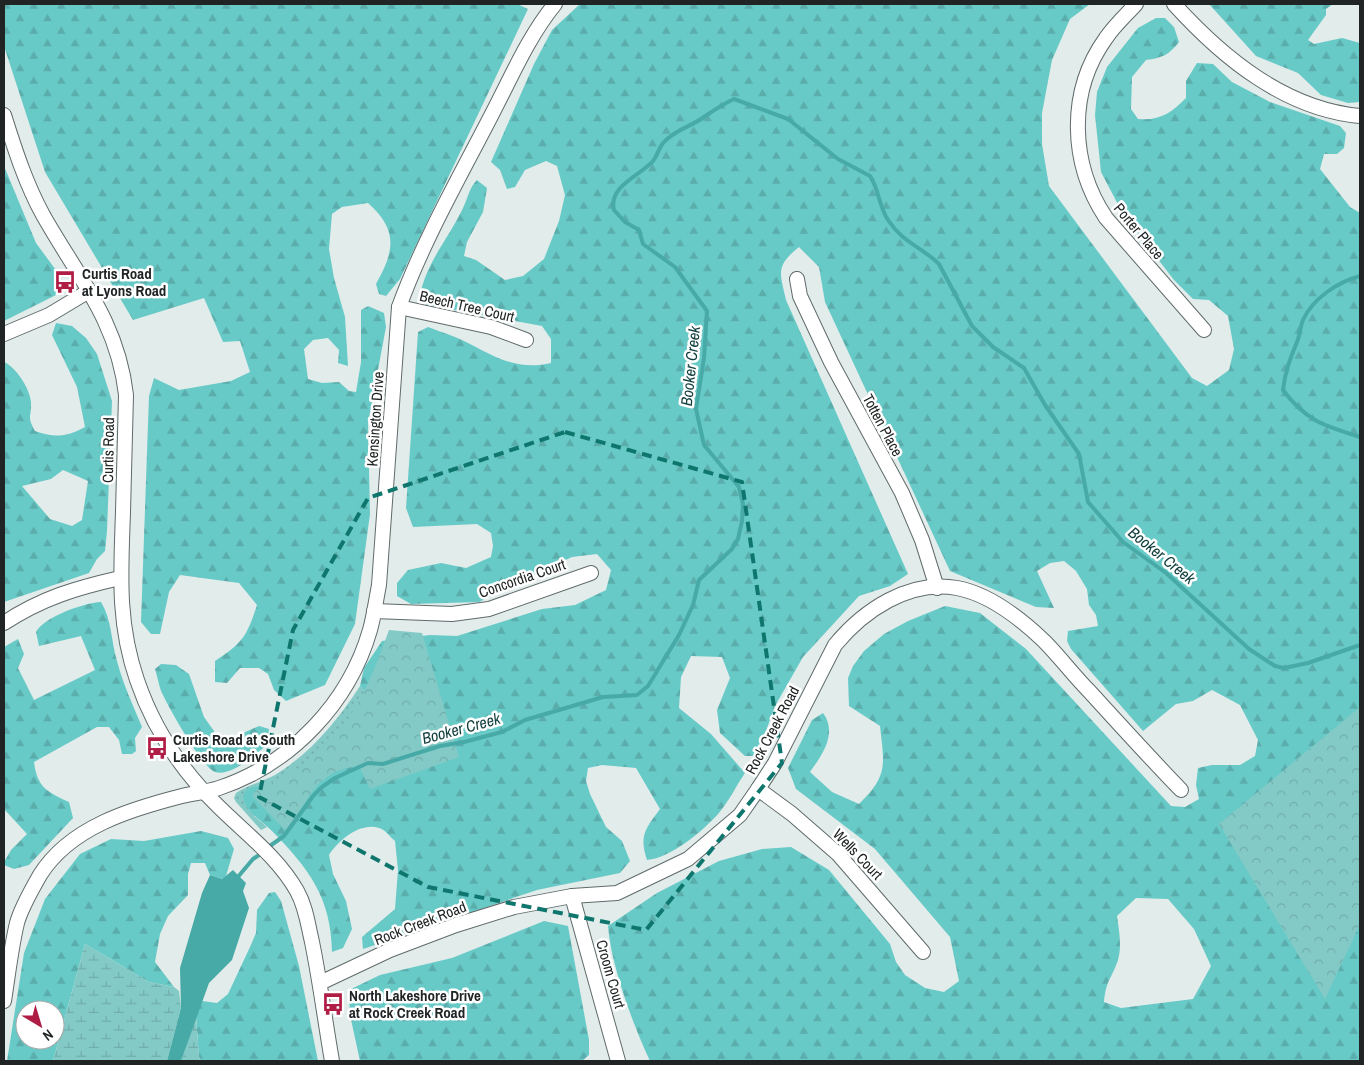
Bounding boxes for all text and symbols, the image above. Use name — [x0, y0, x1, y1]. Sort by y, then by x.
street label: Porter Place — [1109, 198, 1169, 264]
place label: Curtis Road at Lyons Road — [82, 263, 166, 301]
bus stop icon: Curtis Road at Lyons Road — [52, 269, 78, 295]
street label: Beech Tree Court — [418, 285, 517, 327]
water label: Booker Creek — [675, 325, 705, 407]
street label: Kensington Drive — [361, 371, 389, 467]
street label: Totten Place — [858, 390, 908, 460]
street label: Curtis Road — [97, 417, 119, 483]
water label: Booker Creek — [1124, 521, 1200, 589]
street label: Concordia Court — [476, 553, 569, 603]
street label: Rock Creek Road — [740, 682, 804, 778]
water label: Booker Creek — [419, 707, 503, 749]
place label: Curtis Road at South Lakeshore Drive — [173, 729, 295, 767]
bus stop icon: Curtis Road at South Lakeshore Drive — [144, 735, 170, 761]
street label: Wells Court — [828, 824, 888, 884]
street label: Rock Creek Road — [371, 896, 469, 950]
street label: Croom Court — [591, 937, 631, 1011]
place label: North Lakeshore Drive at Rock Creek Road — [349, 985, 481, 1023]
bus stop icon: North Lakeshore Drive at Rock Creek Road — [320, 991, 346, 1017]
north arrow — [15, 1000, 65, 1050]
text: N — [39, 1026, 57, 1045]

